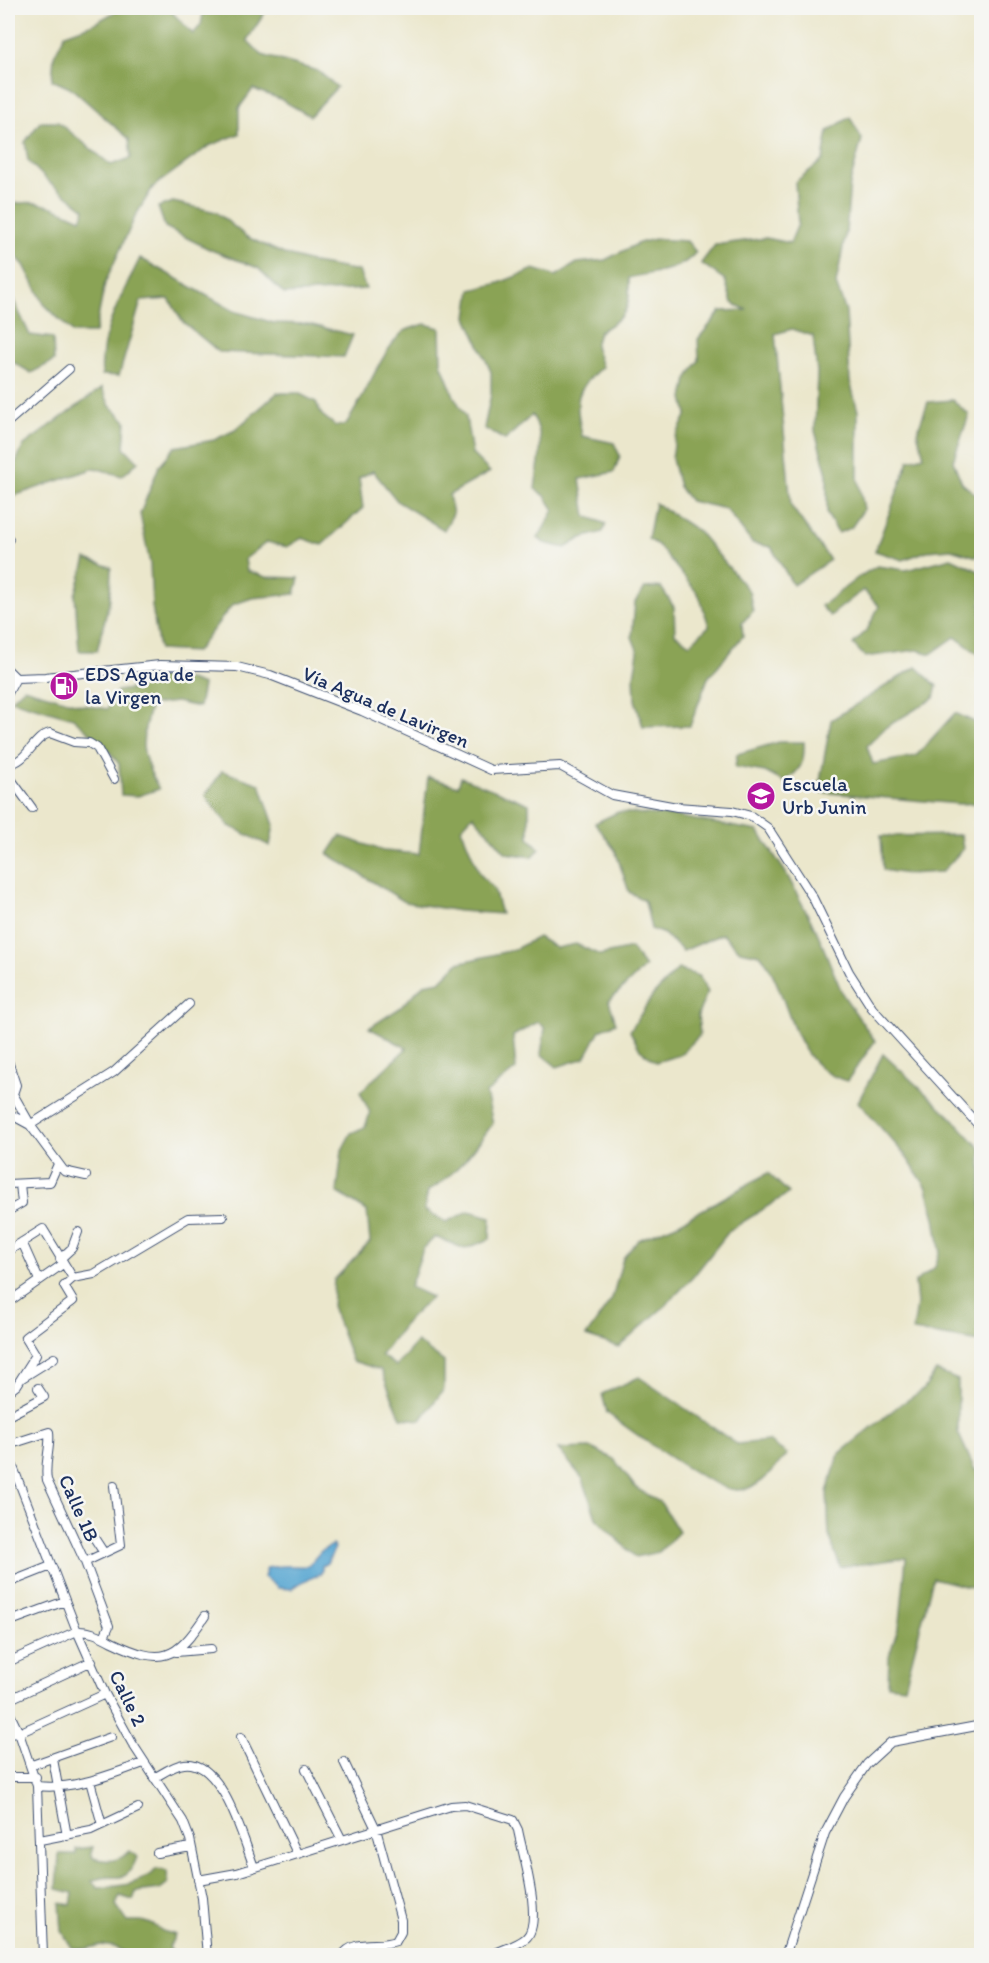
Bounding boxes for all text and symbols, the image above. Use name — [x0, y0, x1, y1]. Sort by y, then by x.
street label: Vía Agua de Lavirgen — [299, 661, 473, 753]
place label: EDS Agua de la Virgen — [85, 662, 194, 709]
fuel station icon: EDS Agua de la Virgen — [48, 670, 80, 702]
place label: Escuela Urb Junin — [782, 772, 867, 819]
school or university icon: Escuela Urb Junin — [745, 780, 777, 812]
street label: Calle 1B — [54, 1471, 104, 1545]
street label: Calle 2 — [104, 1666, 152, 1730]

